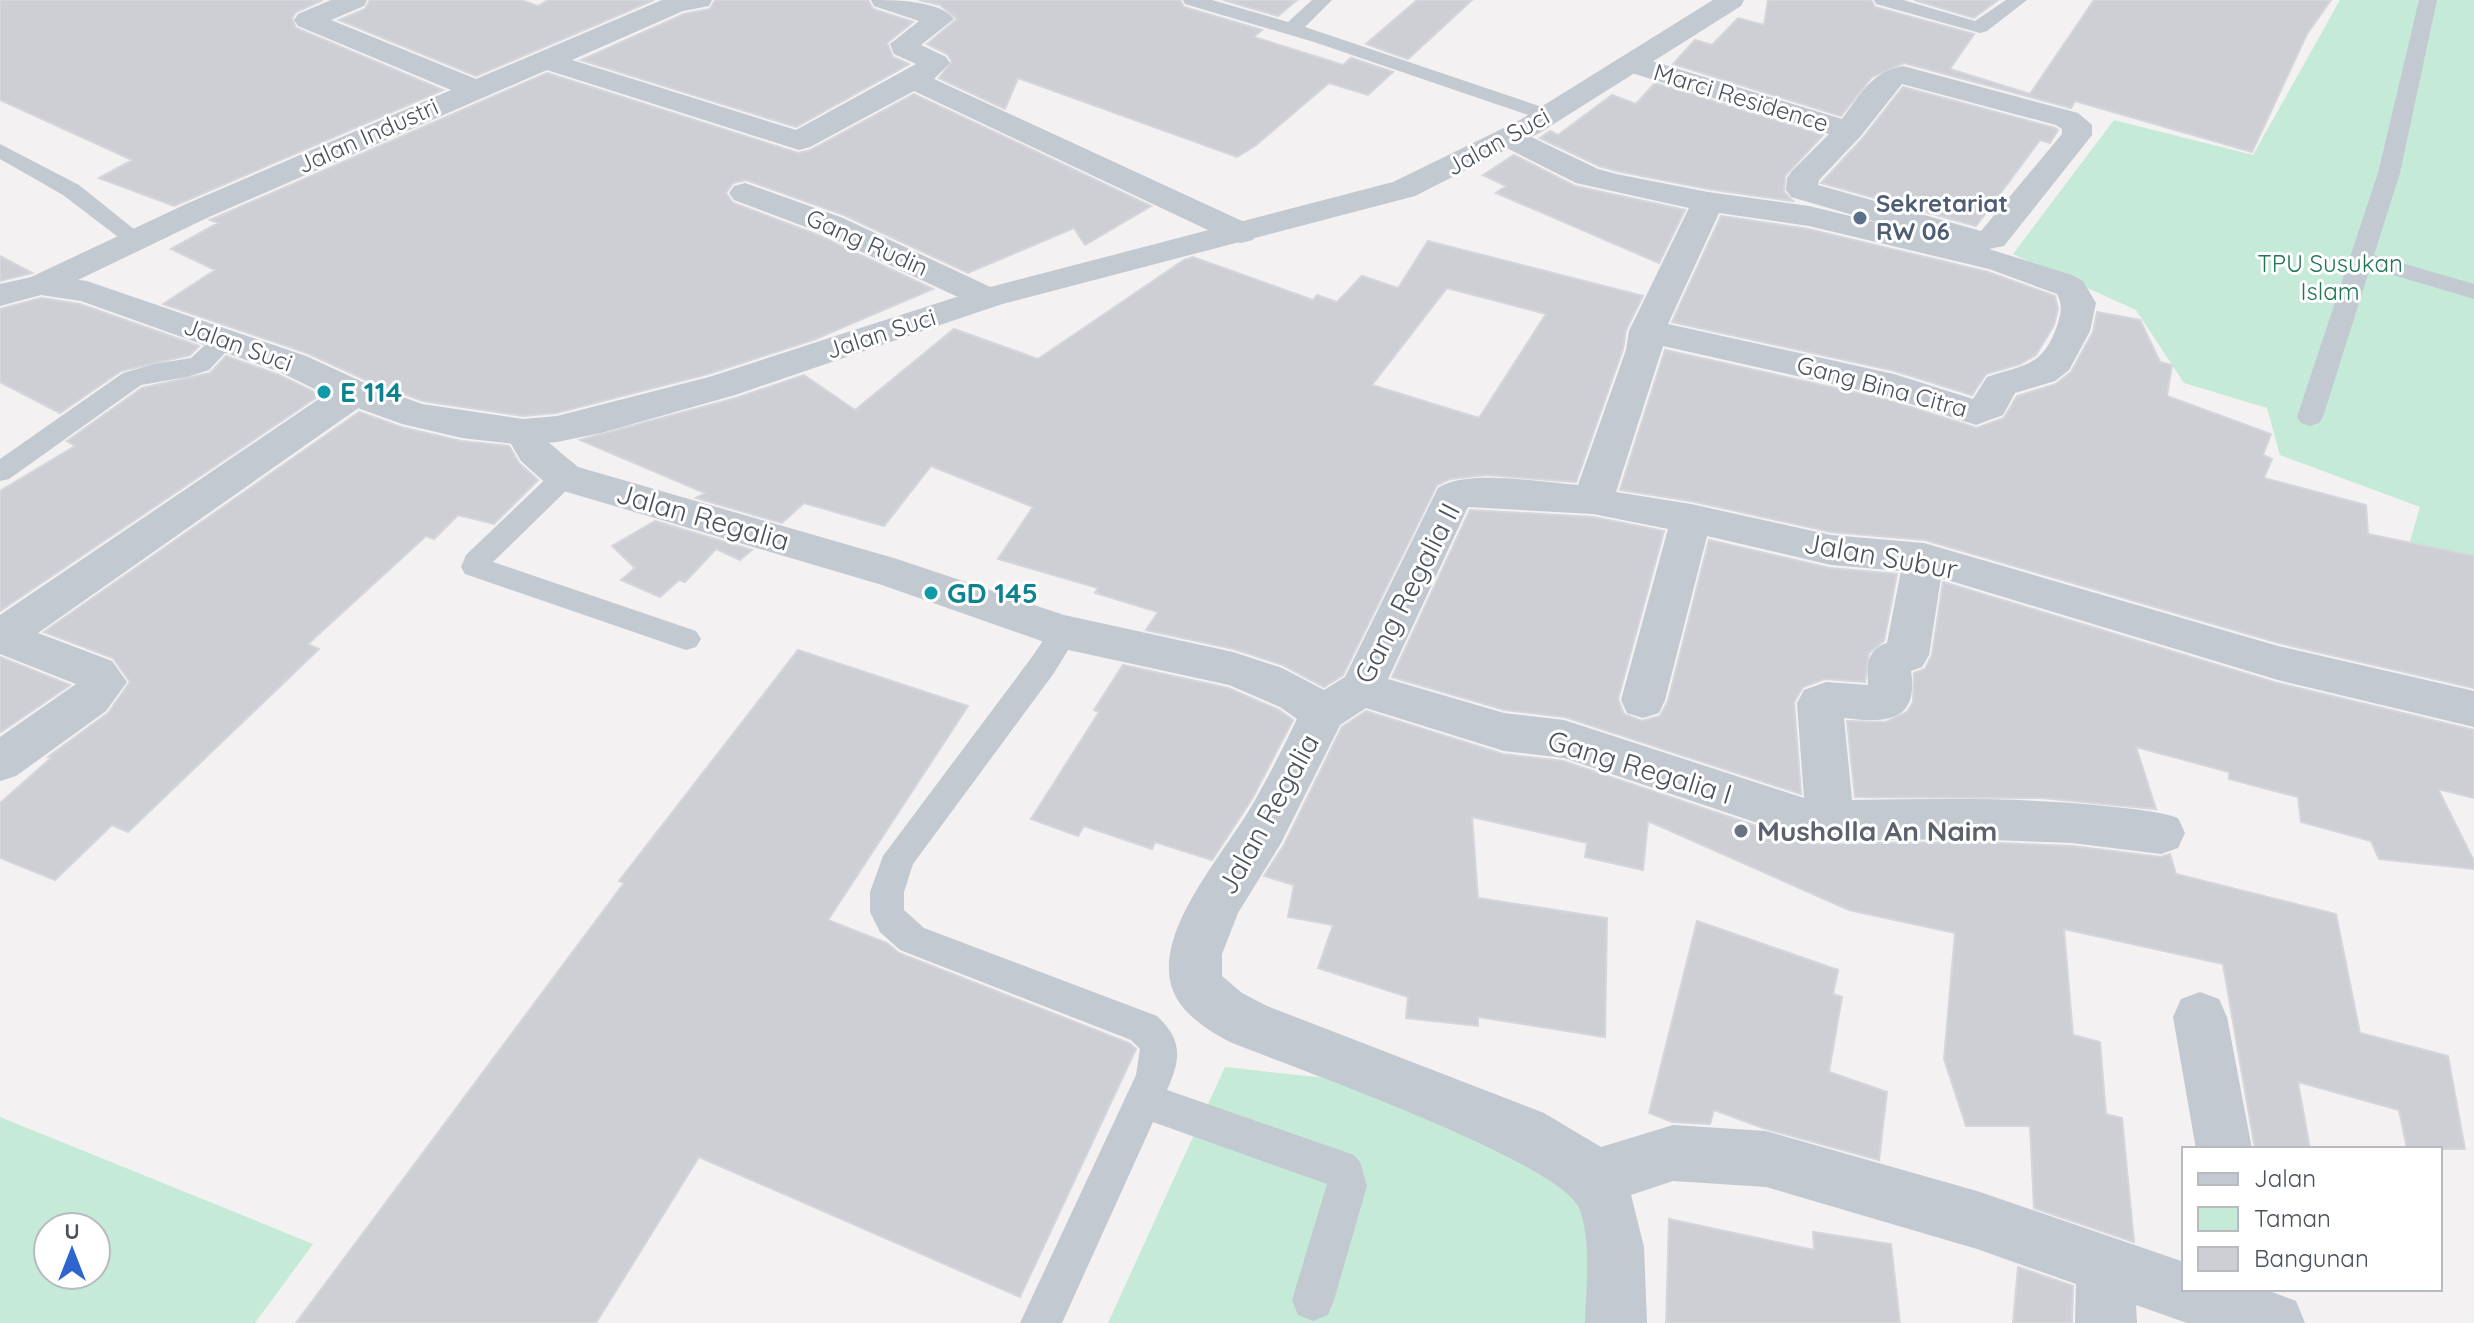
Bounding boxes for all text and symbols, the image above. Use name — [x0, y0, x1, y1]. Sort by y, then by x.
street label: Marci Residence — [1650, 56, 1832, 138]
street label: Jalan Industri — [293, 91, 443, 179]
street label: Jalan Suci — [1441, 100, 1554, 182]
place label: Sekretariat RW 06 — [1876, 188, 2008, 246]
street label: Gang Rudin — [802, 202, 933, 282]
marker: Sekretariat RW 06 — [1851, 209, 1869, 227]
park label: TPU Susukan Islam — [2257, 248, 2403, 306]
street label: Jalan Suci — [822, 301, 939, 365]
street label: Jalan Suci — [180, 311, 297, 378]
street label: Gang Bina Citra — [1794, 349, 1971, 423]
place label: E 114 — [340, 374, 402, 409]
marker: E 114 — [315, 383, 333, 401]
street label: Jalan Regalia — [613, 475, 794, 558]
street label: Gang Regalia II — [1346, 497, 1467, 689]
street label: Jalan Subur — [1801, 525, 1961, 586]
place label: GD 145 — [947, 575, 1038, 610]
marker: GD 145 — [922, 584, 940, 602]
street label: Gang Regalia I — [1544, 722, 1736, 811]
street label: Jalan Regalia — [1209, 727, 1326, 900]
place label: Musholla An Naim — [1757, 813, 1997, 848]
marker: Musholla An Naim — [1732, 822, 1750, 840]
legend — [2182, 1147, 2442, 1291]
text: Jalan — [2254, 1163, 2316, 1193]
text: Taman — [2254, 1203, 2331, 1233]
north arrow — [32, 1211, 112, 1291]
text: U — [64, 1217, 80, 1245]
text: Bangunan — [2254, 1243, 2369, 1273]

